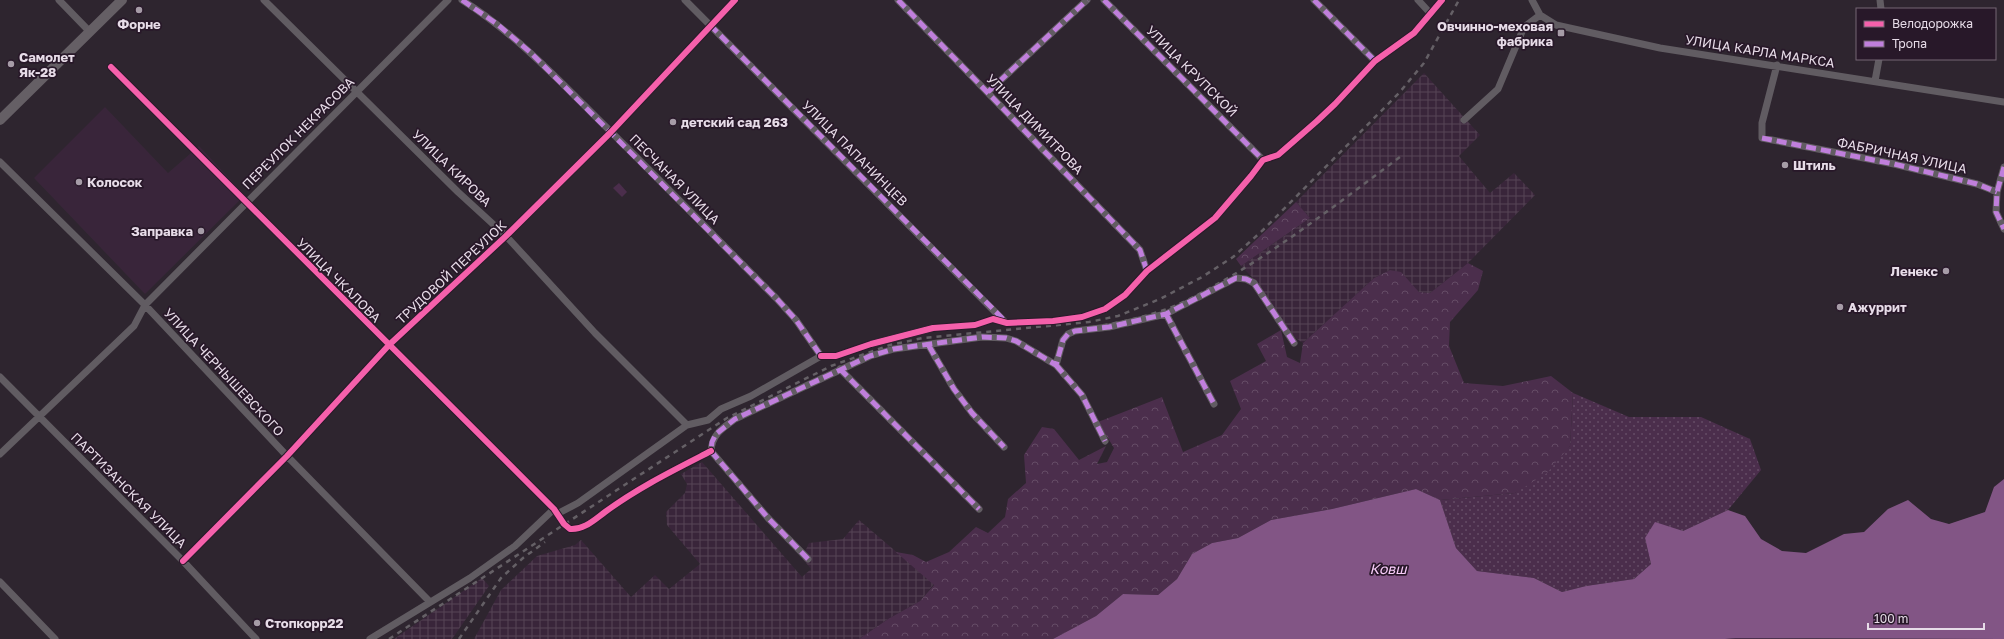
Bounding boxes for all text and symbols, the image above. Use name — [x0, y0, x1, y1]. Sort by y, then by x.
marker: Форне — [134, 5, 144, 15]
legend — [1856, 8, 1996, 60]
place label: Форне — [117, 16, 161, 32]
text: Велодорожка — [1892, 16, 1973, 31]
place label: Овчинно-меховая фабрика — [1437, 18, 1553, 49]
street label: УЛИЦА КРУПСКОЙ — [1143, 22, 1241, 120]
marker: Овчинно-меховая фабрика — [1556, 28, 1566, 38]
street label: УЛИЦА КАРЛА МАРКСА — [1684, 31, 1836, 71]
text: Тропа — [1892, 36, 1927, 51]
place label: Самолет Як-28 — [19, 49, 75, 80]
marker: Самолет Як-28 — [6, 59, 16, 69]
street label: УЛИЦА ДИМИТРОВА — [983, 71, 1087, 178]
street label: ПЕРЕУЛОК НЕКРАСОВА — [239, 73, 358, 192]
street label: УЛИЦА ПАПАНИНЦЕВ — [799, 97, 911, 209]
place label: детский сад 263 — [681, 114, 788, 130]
marker: детский сад 263 — [668, 117, 678, 127]
street label: УЛИЦА КИРОВА — [409, 126, 495, 210]
street label: ПЕСЧАНАЯ УЛИЦА — [627, 131, 724, 228]
street label: ФАБРИЧНАЯ УЛИЦА — [1836, 133, 1969, 177]
place label: Штиль — [1793, 157, 1836, 173]
marker: Штиль — [1780, 160, 1790, 170]
place label: Колосок — [87, 174, 143, 190]
marker: Колосок — [74, 177, 84, 187]
street label: ТРУДОВОЙ ПЕРЕУЛОК — [393, 217, 509, 327]
place label: Заправка — [131, 223, 193, 239]
marker: Заправка — [196, 226, 206, 236]
street label: УЛИЦА ЧКАЛОВА — [294, 235, 385, 326]
place label: Ленекс — [1890, 263, 1939, 279]
marker: Ленекс — [1941, 266, 1951, 276]
place label: Ажуррит — [1848, 299, 1907, 315]
marker: Ажуррит — [1835, 302, 1845, 312]
street label: УЛИЦА ЧЕРНЫШЕВСКОГО — [160, 305, 288, 439]
street label: ПАРТИЗАНСКАЯ УЛИЦА — [68, 429, 190, 551]
water label: Ковш — [1369, 560, 1408, 577]
scale bar — [1868, 605, 1984, 631]
text: 100 m — [1874, 611, 1908, 626]
place label: Стопкорр22 — [265, 615, 343, 631]
marker: Стопкорр22 — [252, 618, 262, 628]

